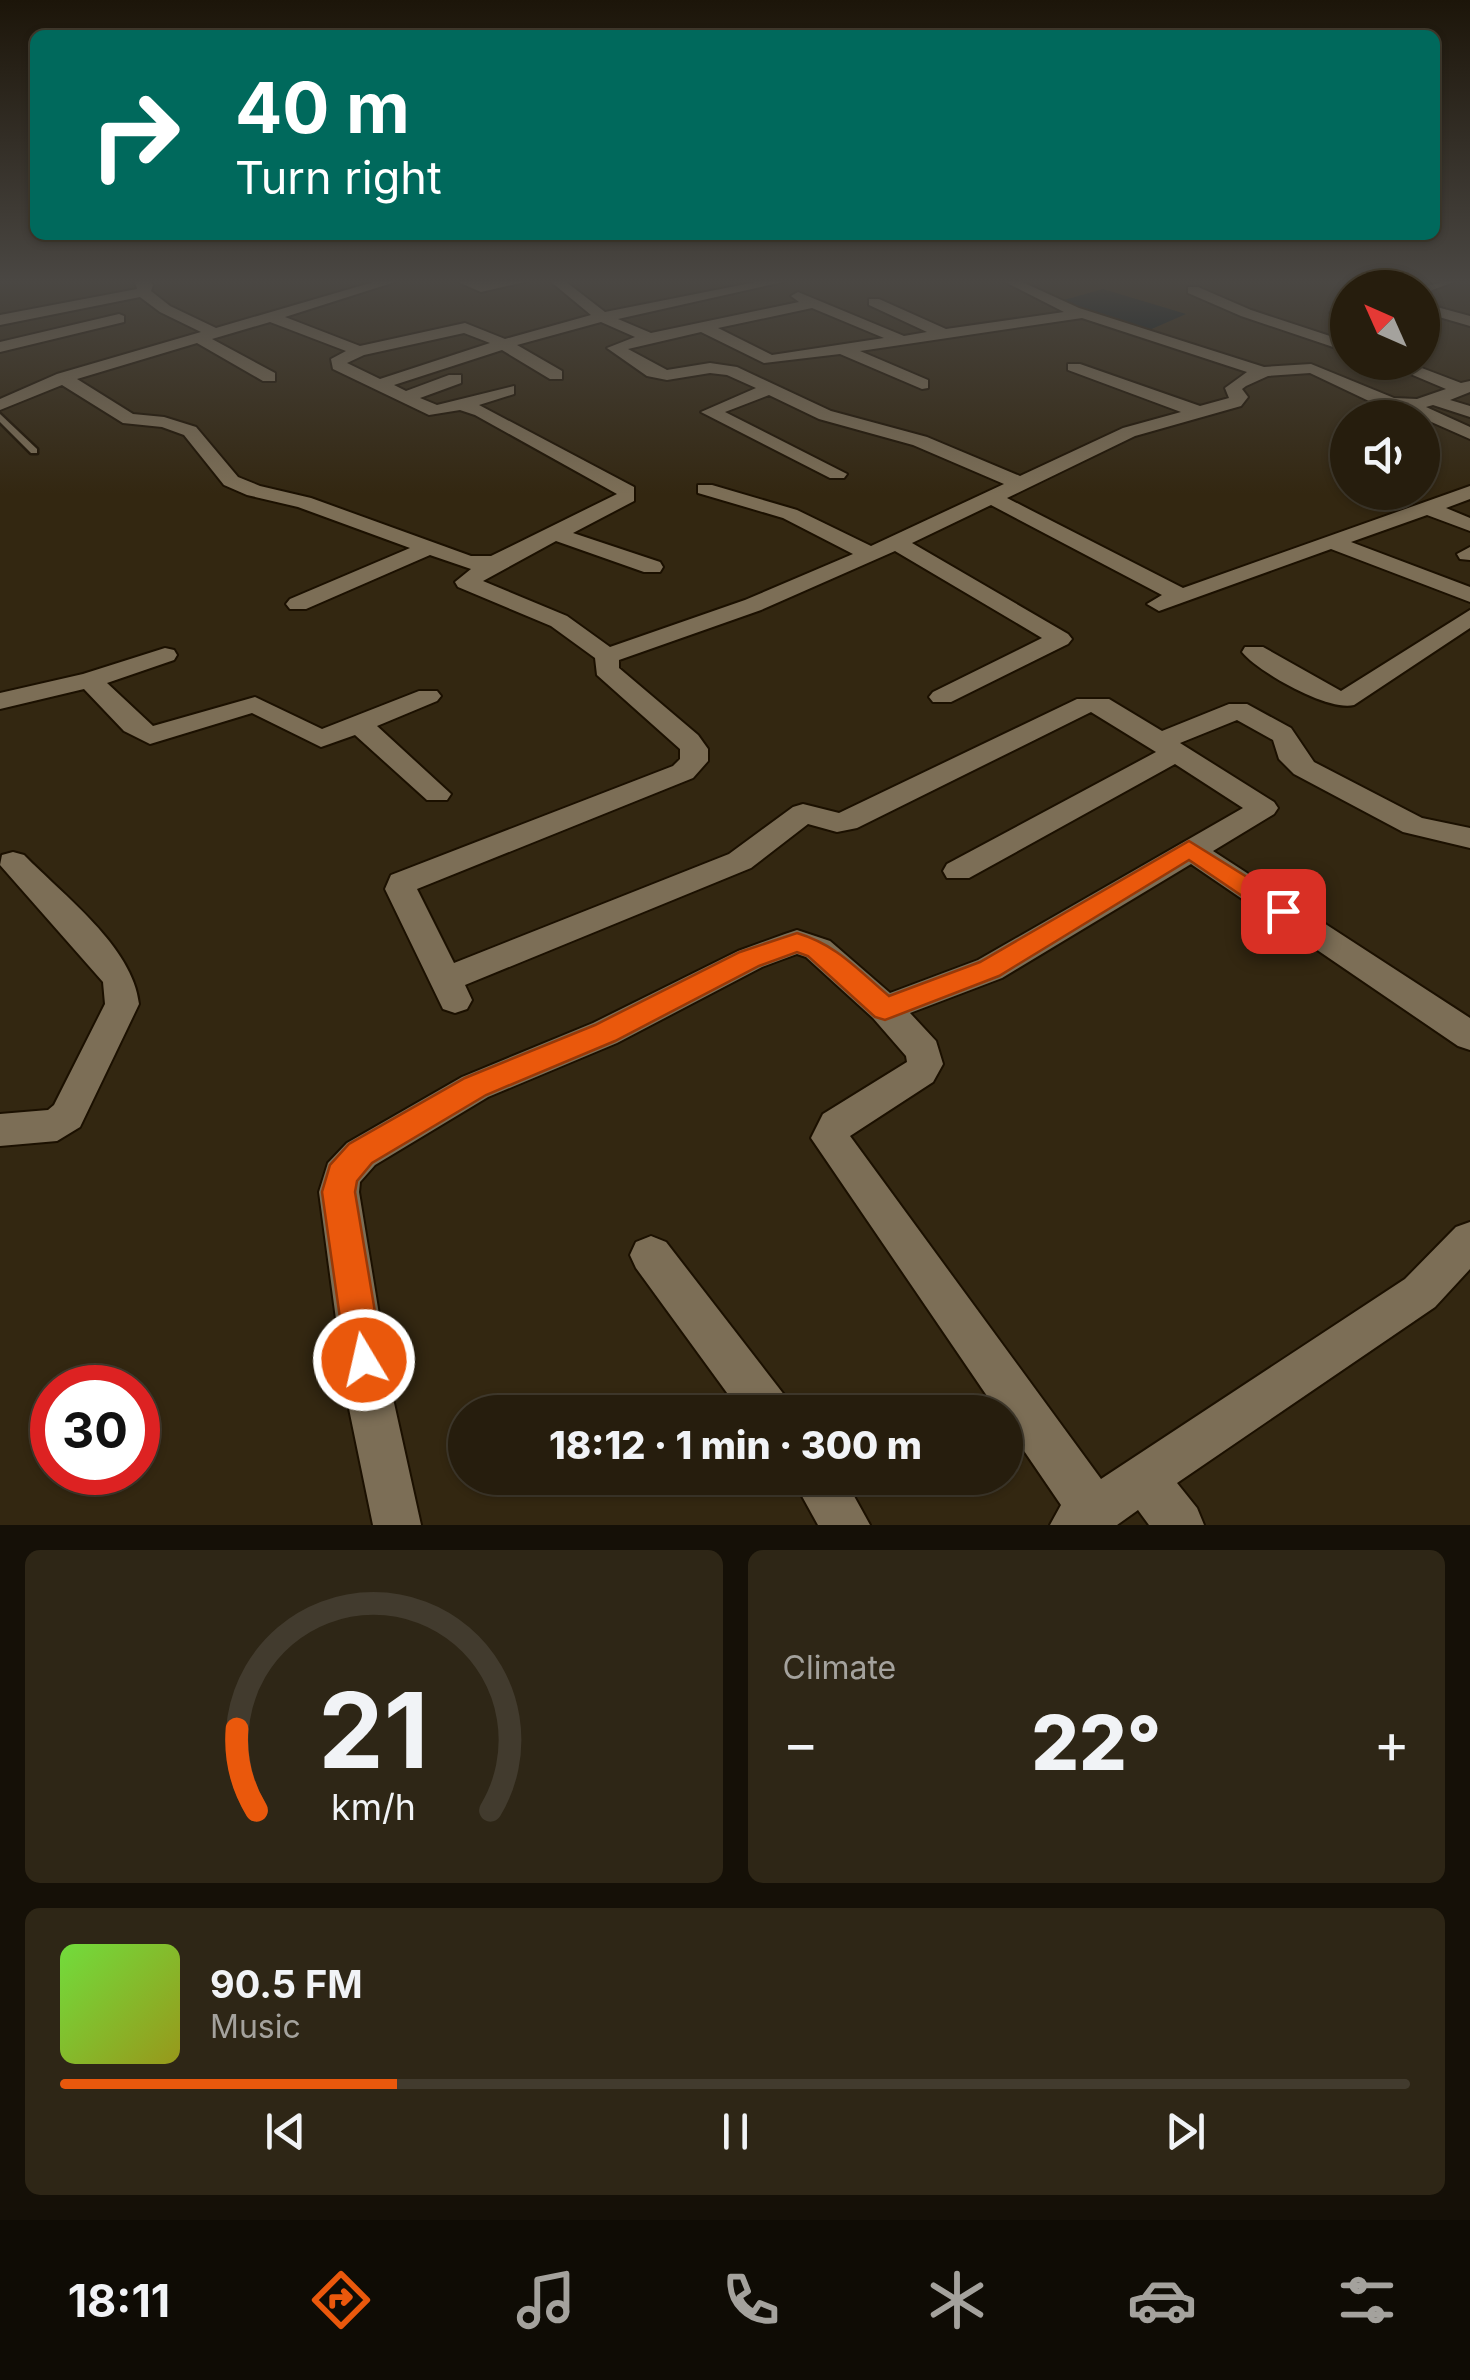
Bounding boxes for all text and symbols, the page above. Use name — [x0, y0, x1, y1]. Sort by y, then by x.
text: 40 m — [235, 65, 410, 150]
icon: right — [70, 70, 200, 200]
text: Turn right — [235, 150, 442, 205]
north arrow — [1330, 270, 1440, 380]
map controls — [1330, 270, 1440, 510]
button: sound — [1330, 400, 1440, 510]
pin — [1241, 869, 1326, 954]
icon: arrive — [1256, 884, 1311, 939]
position arrow — [312, 1308, 416, 1412]
speed limit sign: 30 — [30, 1365, 160, 1495]
text: 18:12 · 1 min · 300 m — [549, 1422, 922, 1468]
text: Climate — [783, 1648, 896, 1687]
text: 21 — [319, 1667, 429, 1793]
text: 22° — [1031, 1697, 1161, 1788]
text: − — [783, 1710, 819, 1776]
text: + — [1374, 1710, 1410, 1776]
text: km/h — [331, 1785, 416, 1829]
text: 90.5 FM — [210, 1961, 363, 2007]
text: Music — [210, 2007, 301, 2046]
icon: previous — [258, 2104, 313, 2159]
icon: pause — [708, 2104, 763, 2159]
icon: next — [1158, 2104, 1213, 2159]
icon: directions — [306, 2265, 376, 2335]
icon: music — [511, 2265, 581, 2335]
icon: phone — [716, 2265, 786, 2335]
icon: climate — [922, 2265, 992, 2335]
icon: car — [1127, 2265, 1197, 2335]
icon: filters — [1332, 2265, 1402, 2335]
text: 18:11 — [68, 2273, 170, 2328]

